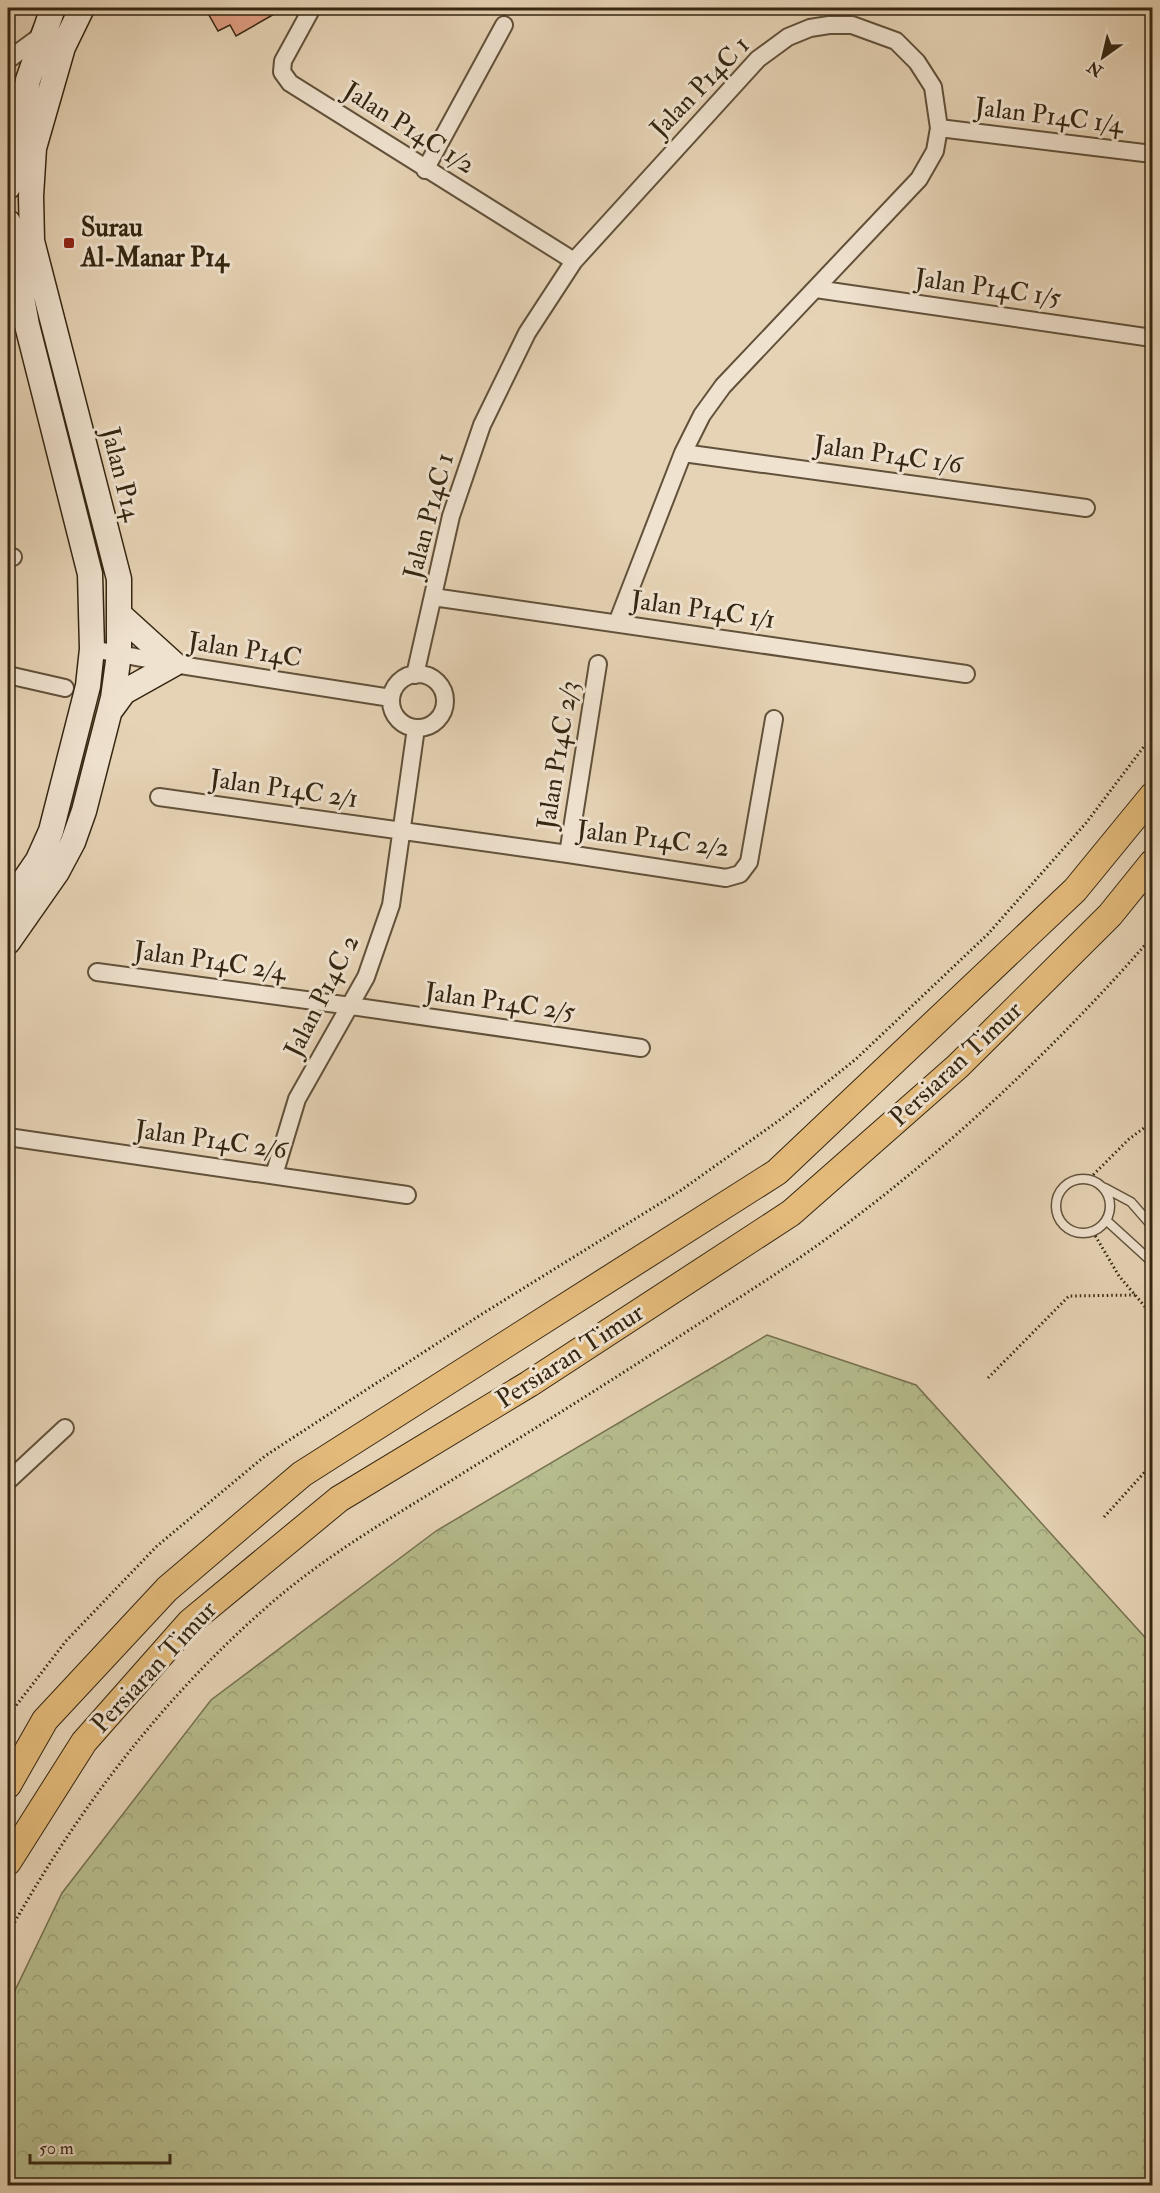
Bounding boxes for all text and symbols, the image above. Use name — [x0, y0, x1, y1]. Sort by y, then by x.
north arrow — [1073, 27, 1133, 87]
street label: Jalan P14C 1 — [643, 29, 756, 145]
text: N — [1083, 56, 1108, 81]
street label: Jalan P14C 1/2 — [336, 74, 481, 181]
street label: Jalan P14C 1/4 — [972, 91, 1126, 141]
place label: Surau Al-Manar P14 — [80, 212, 231, 274]
marker: Surau Al-Manar P14 — [62, 236, 76, 250]
street label: Jalan P14C 1/5 — [912, 262, 1064, 314]
street label: Jalan P14 — [94, 423, 148, 525]
street label: Jalan P14C 1/6 — [811, 429, 966, 481]
street label: Jalan P14C 1 — [397, 449, 461, 583]
street label: Jalan P14C 1/1 — [628, 584, 777, 636]
street label: Jalan P14C — [185, 625, 304, 675]
street label: Jalan P14C 2/3 — [530, 679, 586, 832]
street label: Jalan P14C 2/1 — [207, 763, 360, 815]
street label: Jalan P14C 2/2 — [574, 814, 731, 864]
street label: Jalan P14C 2 — [277, 929, 366, 1063]
street label: Jalan P14C 2/4 — [131, 934, 289, 988]
street label: Jalan P14C 2/5 — [422, 975, 578, 1028]
street label: Persiaran Timur — [883, 994, 1029, 1134]
street label: Jalan P14C 2/6 — [132, 1113, 291, 1167]
street label: Persiaran Timur — [490, 1296, 650, 1416]
street label: Persiaran Timur — [84, 1594, 224, 1740]
scale bar — [30, 2127, 170, 2165]
text: 50 m — [39, 2137, 74, 2160]

